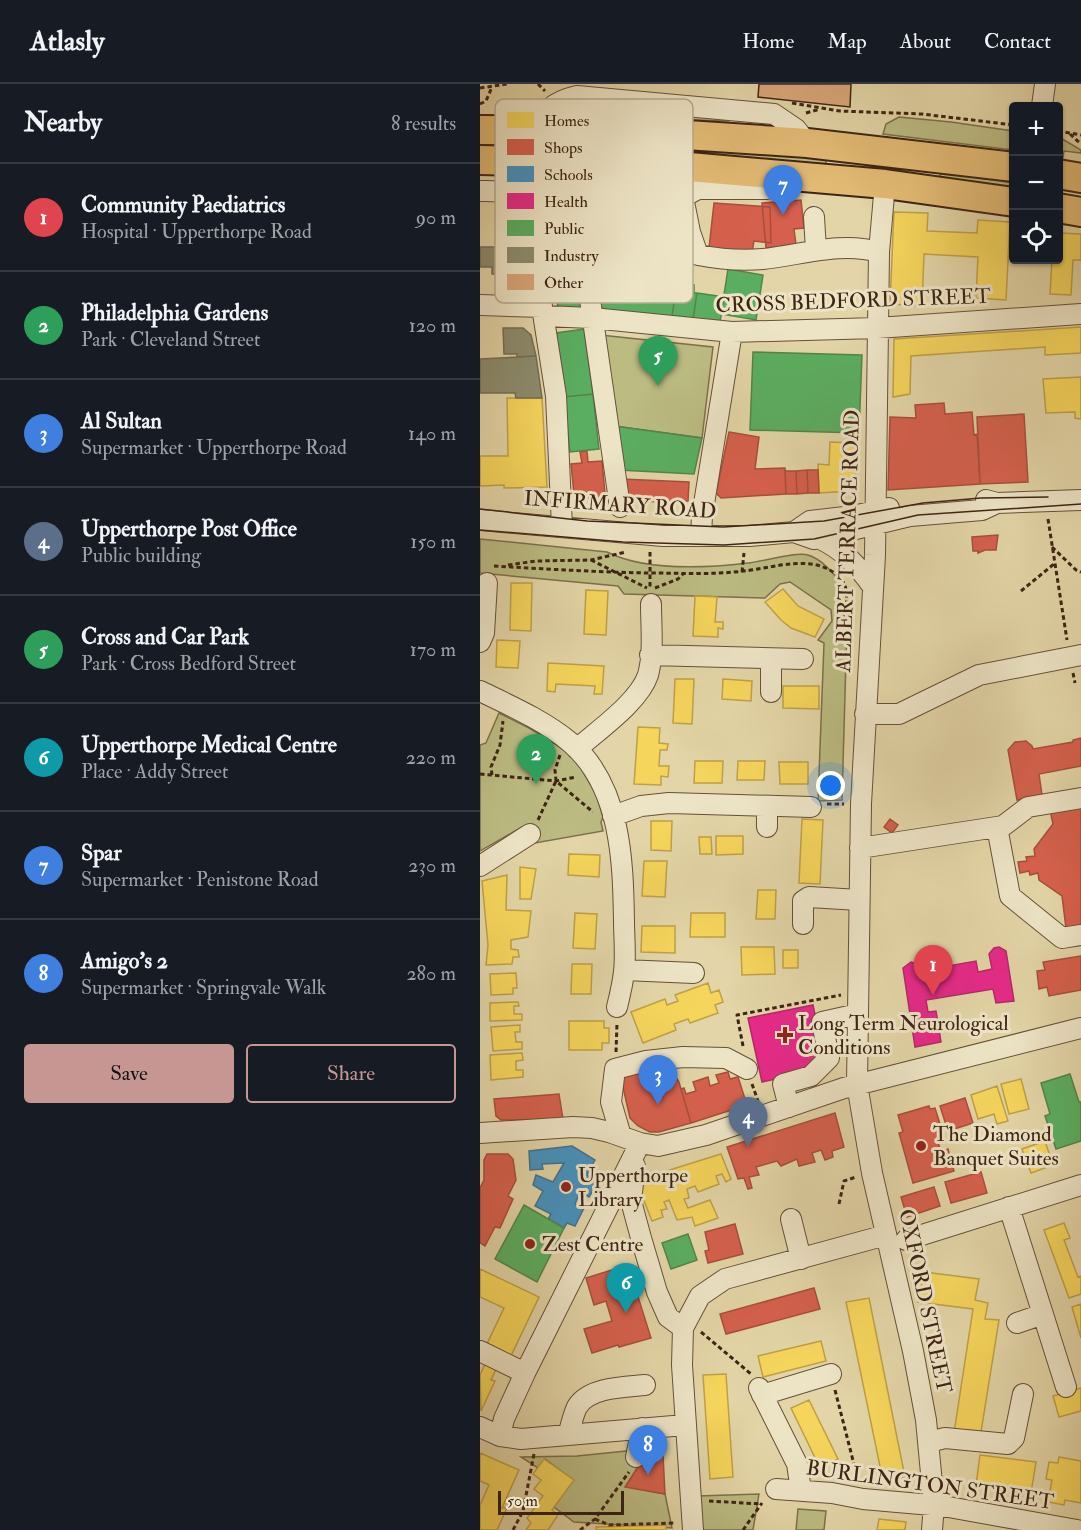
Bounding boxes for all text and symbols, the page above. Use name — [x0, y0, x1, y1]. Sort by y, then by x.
text: Atlasly — [30, 24, 104, 59]
text: Home — [742, 28, 794, 55]
text: Map — [827, 28, 867, 55]
text: About — [900, 28, 951, 55]
text: Contact — [984, 28, 1051, 55]
legend — [495, 99, 693, 303]
map controls — [1009, 102, 1063, 264]
button: + — [1009, 102, 1063, 156]
text: Nearby — [24, 107, 102, 139]
text: 8 results — [391, 111, 456, 136]
text: Homes — [544, 111, 589, 131]
text: Shops — [544, 138, 583, 159]
button: − — [1009, 156, 1063, 210]
text: Schools — [544, 165, 593, 185]
pin: 7 — [764, 166, 802, 215]
text: Community Paediatrics — [81, 191, 285, 219]
text: Health — [544, 192, 588, 212]
text: 1 — [40, 205, 47, 230]
text: 90 m — [416, 205, 456, 230]
button: locate — [1009, 210, 1063, 264]
text: Hospital · Upperthorpe Road — [81, 219, 312, 244]
text: Public — [544, 219, 585, 239]
text: Industry — [544, 246, 599, 266]
text: Other — [544, 273, 583, 293]
street label: CROSS BEDFORD STREET — [715, 283, 991, 319]
text: Philadelphia Gardens — [81, 299, 268, 327]
text: 2 — [38, 313, 49, 338]
text: 120 m — [409, 313, 456, 338]
text: Park · Cleveland Street — [81, 327, 260, 352]
pin: 5 — [638, 336, 678, 386]
text: Al Sultan — [81, 407, 162, 435]
street label: ALBERT TERRACE ROAD — [830, 409, 866, 674]
text: 3 — [40, 421, 47, 446]
text: 140 m — [408, 421, 456, 446]
text: Supermarket · Upperthorpe Road — [81, 435, 347, 460]
street label: INFIRMARY ROAD — [523, 485, 717, 525]
text: Upperthorpe Post Office — [81, 515, 297, 543]
text: 4 — [38, 529, 49, 554]
text: 150 m — [410, 529, 456, 554]
text: Public building — [81, 543, 201, 568]
text: Cross and Car Park — [81, 623, 249, 651]
text: 5 — [39, 637, 48, 662]
text: 170 m — [410, 637, 456, 662]
text: Park · Cross Bedford Street — [81, 651, 296, 676]
text: Upperthorpe Medical Centre — [81, 731, 337, 759]
pin: 2 — [516, 734, 556, 784]
text: 6 — [38, 745, 49, 770]
text: 220 m — [406, 745, 456, 770]
text: Place · Addy Street — [81, 759, 228, 784]
your location — [816, 771, 845, 800]
text: Spar — [81, 839, 122, 867]
text: 7 — [39, 853, 48, 878]
text: 230 m — [408, 853, 456, 878]
text: Supermarket · Penistone Road — [81, 867, 319, 892]
pin: 1 — [914, 946, 952, 995]
text: Amigo's 2 — [81, 947, 168, 975]
text: 8 — [39, 961, 48, 986]
text: 280 m — [406, 961, 456, 986]
text: Supermarket · Springvale Walk — [81, 975, 326, 1000]
place label: Long Term Neurological Conditions — [798, 1010, 1009, 1061]
marker: Long Term Neurological Conditions — [776, 1026, 794, 1044]
button: Save — [24, 1044, 234, 1103]
button: Share — [246, 1044, 456, 1103]
pin: 3 — [638, 1056, 678, 1105]
pin: 4 — [728, 1098, 768, 1147]
place label: The Diamond Banquet Suites — [933, 1121, 1059, 1172]
marker: The Diamond Banquet Suites — [914, 1139, 928, 1153]
place label: Upperthorpe Library — [578, 1162, 688, 1213]
marker: Upperthorpe Library — [559, 1180, 573, 1194]
street label: OXFORD STREET — [892, 1207, 958, 1396]
place label: Zest Centre — [542, 1231, 643, 1258]
marker: Zest Centre — [523, 1237, 537, 1251]
pin: 6 — [606, 1264, 646, 1313]
pin: 8 — [628, 1426, 668, 1475]
street label: BURLINGTON STREET — [804, 1454, 1056, 1516]
scale bar — [498, 1488, 624, 1516]
text: 50 m — [507, 1491, 538, 1511]

